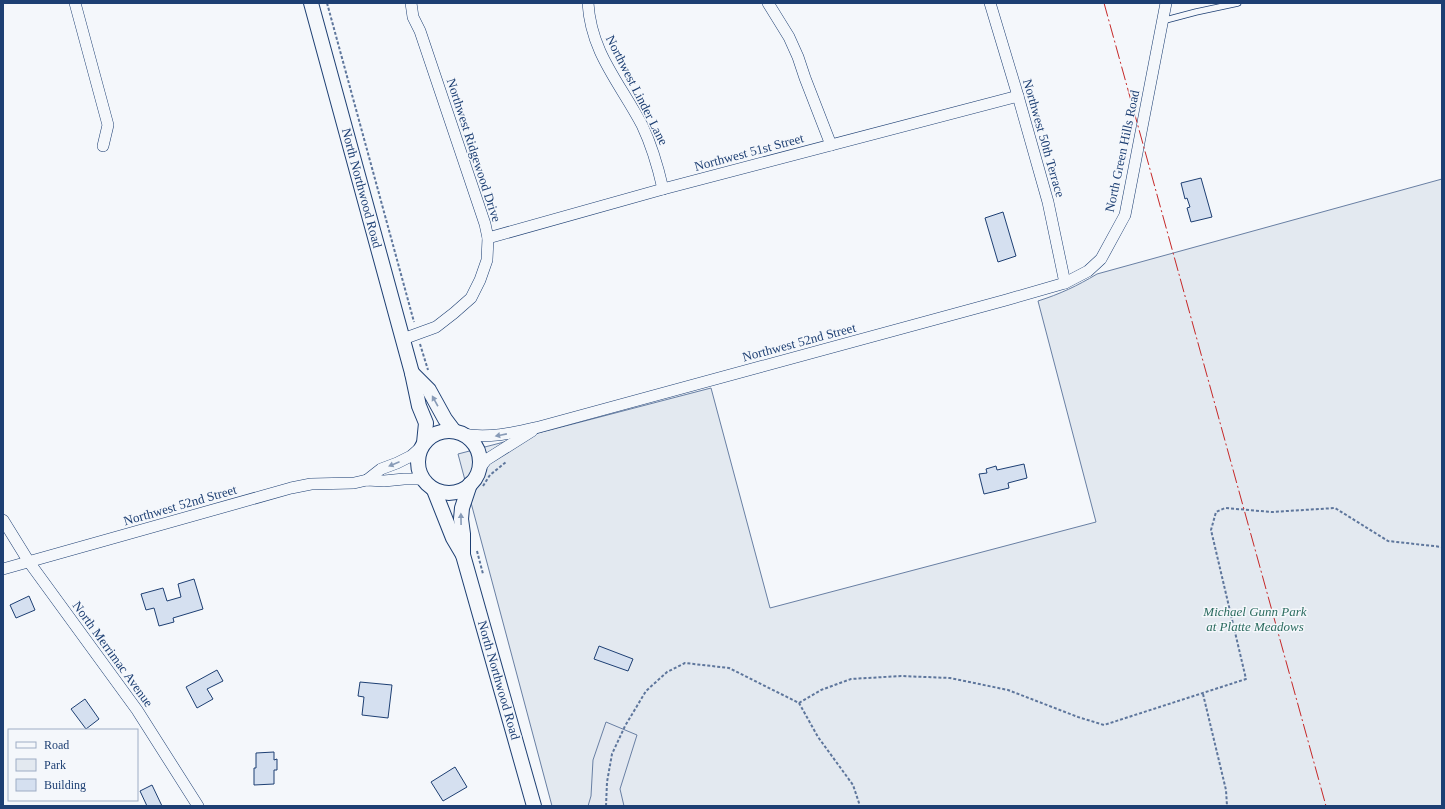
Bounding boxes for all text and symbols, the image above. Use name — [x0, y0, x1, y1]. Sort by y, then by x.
street label: Northwest Linder Lane — [603, 33, 671, 148]
street label: Northwest Ridgewood Drive — [444, 76, 504, 224]
street label: Northwest 50th Terrace — [1020, 77, 1068, 199]
street label: North Green Hills Road — [1102, 88, 1142, 213]
street label: North Northwood Road — [339, 126, 385, 250]
street label: Northwest 51st Street — [693, 130, 806, 174]
street label: Northwest 52nd Street — [741, 320, 858, 364]
one-way arrow — [432, 395, 438, 407]
one-way arrow — [495, 432, 507, 438]
one-way arrow — [387, 462, 399, 468]
street label: Northwest 52nd Street — [122, 482, 239, 528]
one-way arrow — [458, 513, 465, 525]
street label: North Merrimac Avenue — [70, 598, 156, 710]
park label: Michael Gunn Park at Platte Meadows — [1202, 604, 1307, 634]
street label: North Northwood Road — [475, 619, 523, 742]
legend — [8, 729, 138, 801]
text: Road — [44, 738, 69, 752]
text: Park — [44, 758, 66, 772]
text: Building — [44, 778, 86, 792]

